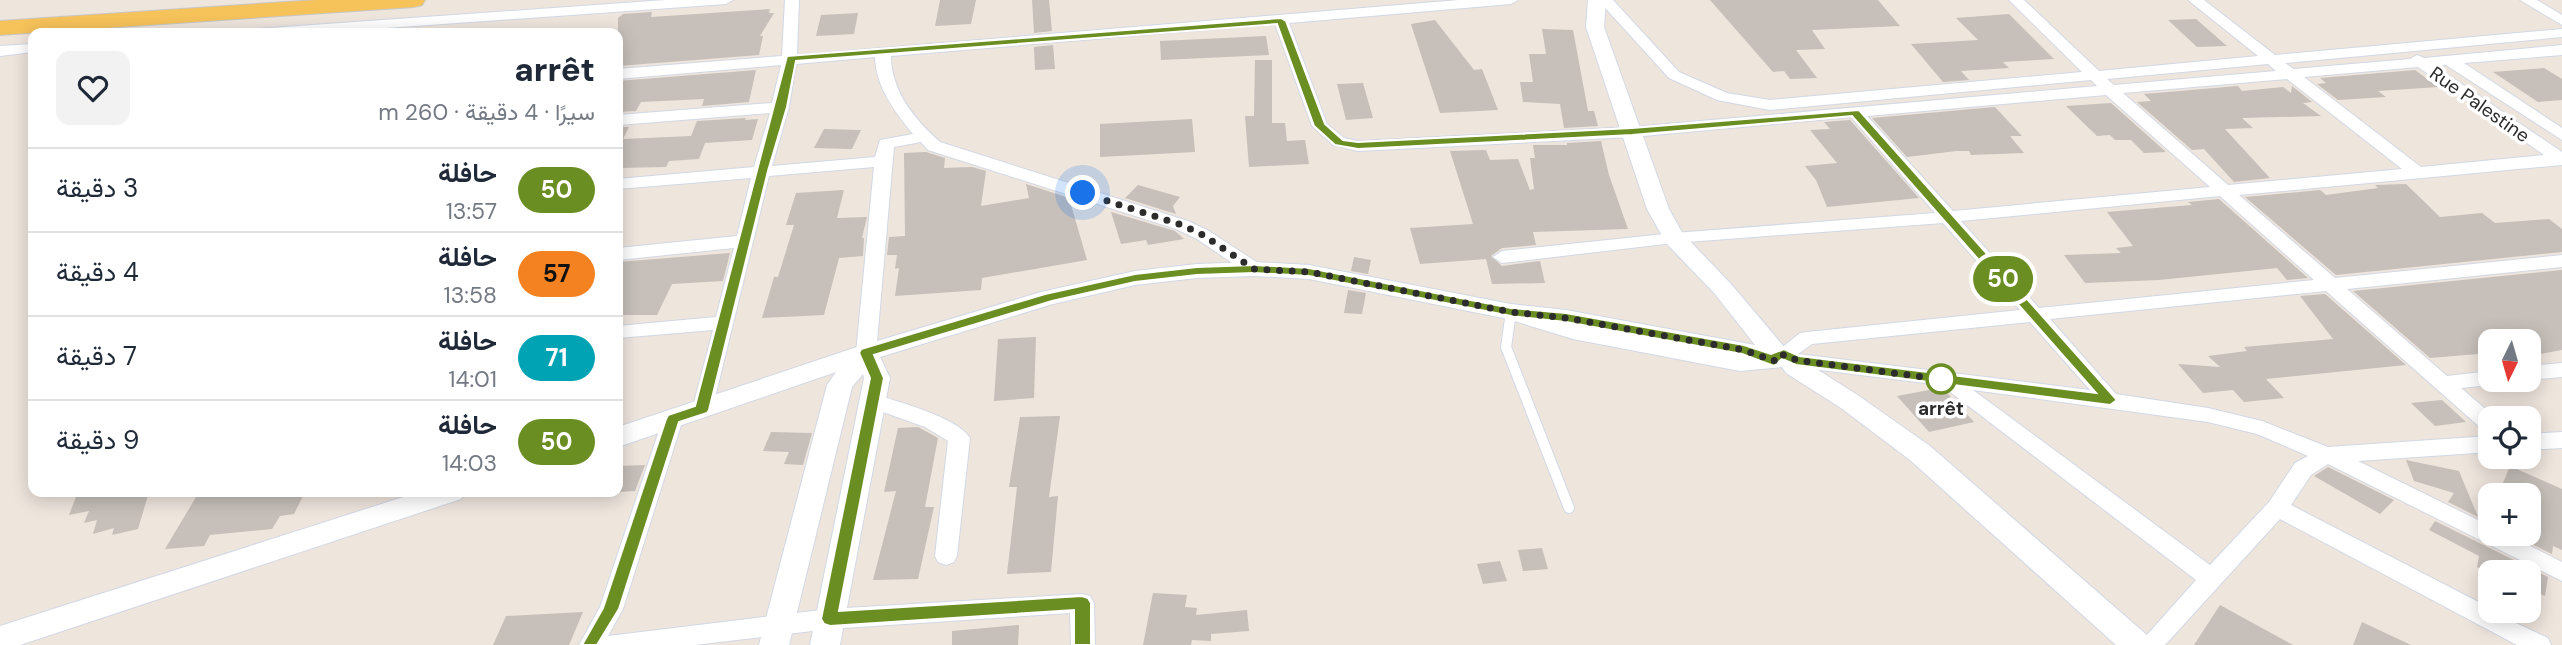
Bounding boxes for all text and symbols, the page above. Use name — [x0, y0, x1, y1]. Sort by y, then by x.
text: arrêt — [514, 48, 595, 91]
button: heart — [56, 51, 130, 125]
street label: Rue Palestine — [2425, 61, 2535, 148]
text: سيرًا · 4 دقيقة · 260 m — [378, 97, 595, 127]
text: حافلة — [438, 156, 497, 190]
text: 3 دقيقة — [56, 171, 138, 205]
text: 50 — [541, 174, 572, 205]
your location — [1065, 175, 1100, 210]
text: 13:57 — [446, 196, 497, 226]
text: حافلة — [438, 240, 497, 274]
text: 4 دقيقة — [56, 255, 139, 289]
line badge: 50 — [1972, 256, 2035, 302]
text: 57 — [543, 258, 570, 289]
text: 50 — [1987, 263, 2019, 294]
text: 13:58 — [444, 280, 497, 310]
text: حافلة — [438, 324, 497, 358]
north arrow — [2478, 329, 2541, 392]
map controls — [2478, 329, 2541, 623]
text: 7 دقيقة — [56, 339, 137, 373]
text: 71 — [545, 342, 568, 373]
text: 14:01 — [448, 364, 497, 394]
marker: arrêt — [1926, 364, 1956, 394]
place label: arrêt — [1918, 396, 1964, 421]
button: locate — [2478, 406, 2541, 469]
text: حافلة — [438, 408, 497, 442]
text: 9 دقيقة — [56, 423, 139, 457]
text: 50 — [541, 426, 572, 457]
text: 14:03 — [442, 448, 497, 478]
button: + — [2478, 483, 2541, 546]
button: − — [2478, 560, 2541, 623]

